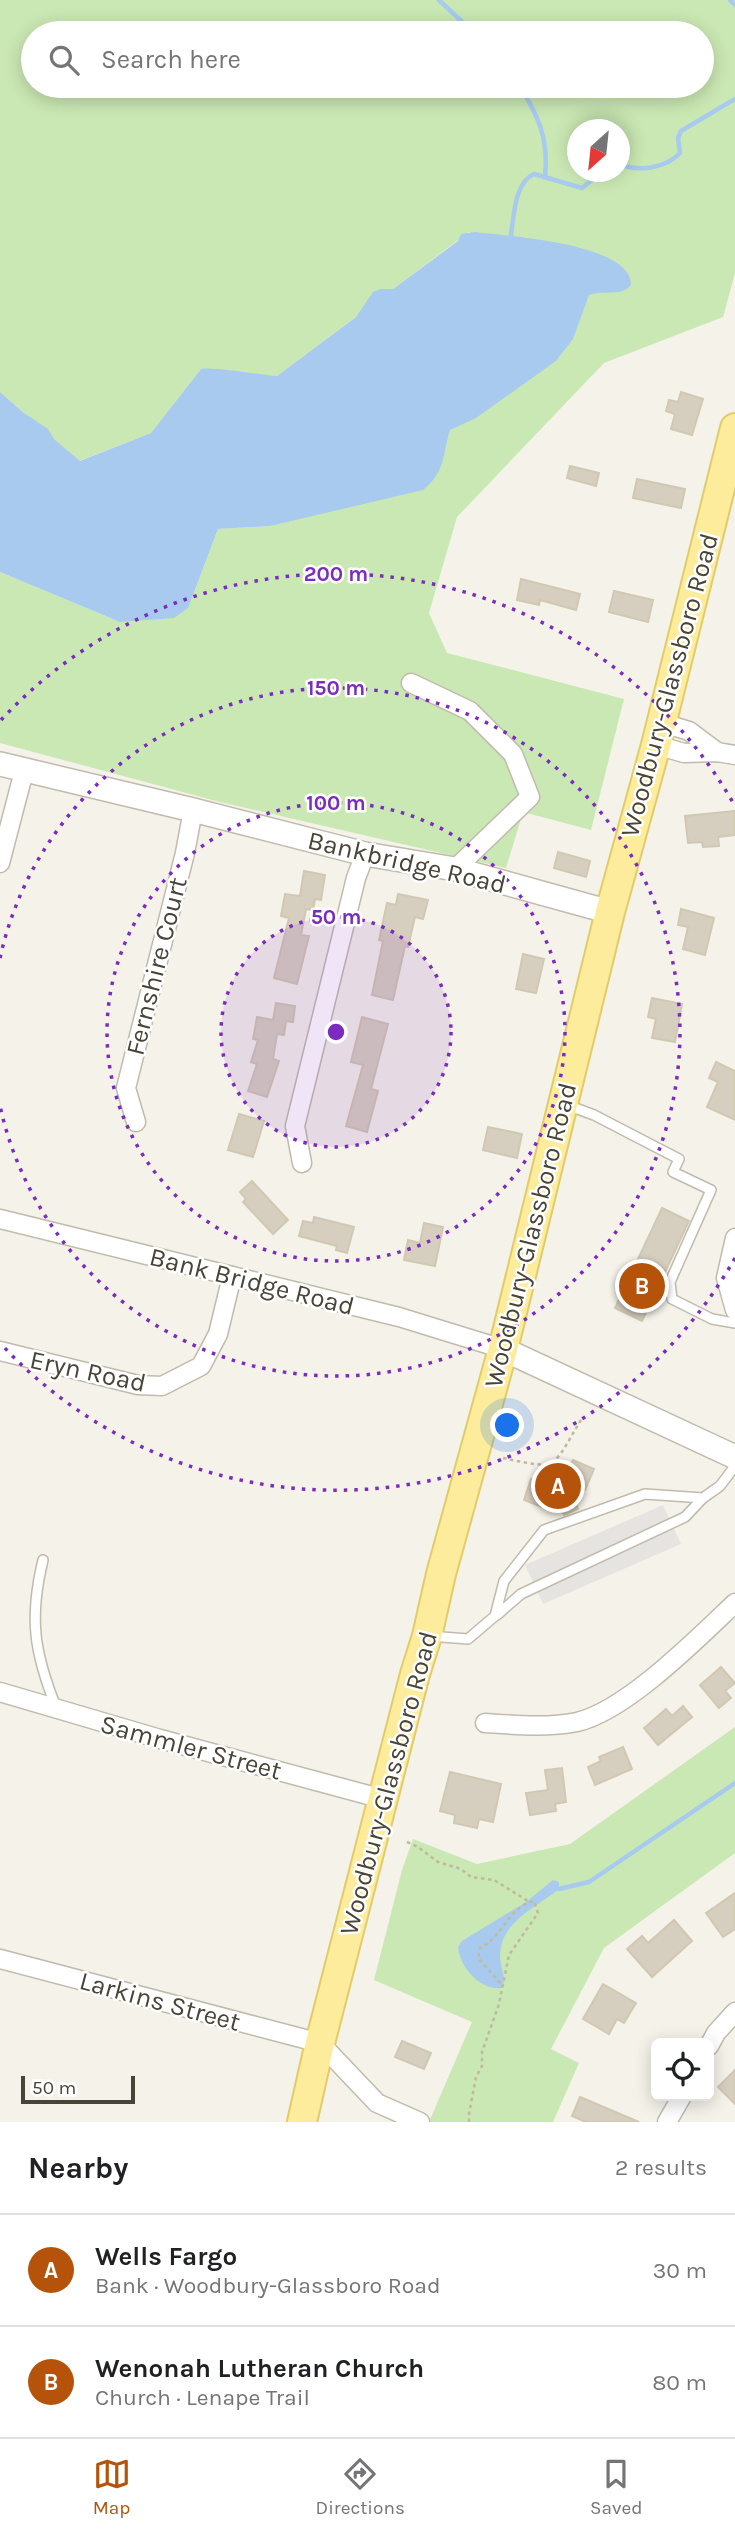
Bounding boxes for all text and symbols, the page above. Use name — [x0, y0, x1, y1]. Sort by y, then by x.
search box — [21, 21, 714, 98]
icon: search — [45, 41, 83, 79]
text: Search here — [101, 44, 241, 75]
north arrow — [567, 119, 630, 182]
street label: Woodbury-Glassboro Road — [614, 530, 725, 840]
text: 200 m — [304, 562, 368, 586]
text: 150 m — [307, 676, 365, 700]
text: 100 m — [306, 791, 366, 815]
street label: Bankbridge Road — [305, 825, 509, 900]
street label: Fernshire Court — [119, 874, 194, 1058]
text: 50 m — [311, 905, 361, 929]
centre of rings — [324, 1020, 348, 1044]
street label: Woodbury-Glassboro Road — [478, 1080, 583, 1391]
street label: Bank Bridge Road — [146, 1241, 357, 1322]
pin: B — [619, 1260, 665, 1312]
street label: Eryn Road — [27, 1344, 149, 1399]
your location — [490, 1408, 524, 1442]
pin: A — [535, 1460, 581, 1512]
street label: Woodbury-Glassboro Road — [333, 1628, 444, 1938]
street label: Sammler Street — [97, 1708, 285, 1787]
street label: Larkins Street — [76, 1965, 244, 2038]
map controls — [651, 2038, 714, 2101]
button: locate — [651, 2038, 714, 2101]
scale bar — [21, 2073, 135, 2105]
text: 50 m — [32, 2077, 76, 2099]
text: Nearby — [28, 2150, 128, 2186]
text: 2 results — [615, 2154, 707, 2181]
text: Wells Fargo — [95, 2241, 237, 2272]
text: A — [44, 2257, 58, 2284]
text: 30 m — [653, 2257, 707, 2284]
text: Bank · Woodbury-Glassboro Road — [95, 2272, 441, 2299]
text: Wenonah Lutheran Church — [95, 2353, 424, 2384]
text: B — [44, 2369, 58, 2396]
text: 80 m — [652, 2369, 707, 2396]
text: Church · Lenape Trail — [95, 2384, 310, 2411]
tab: Map — [93, 2455, 131, 2519]
tab: Directions — [316, 2455, 405, 2519]
tab: Saved — [590, 2455, 642, 2519]

